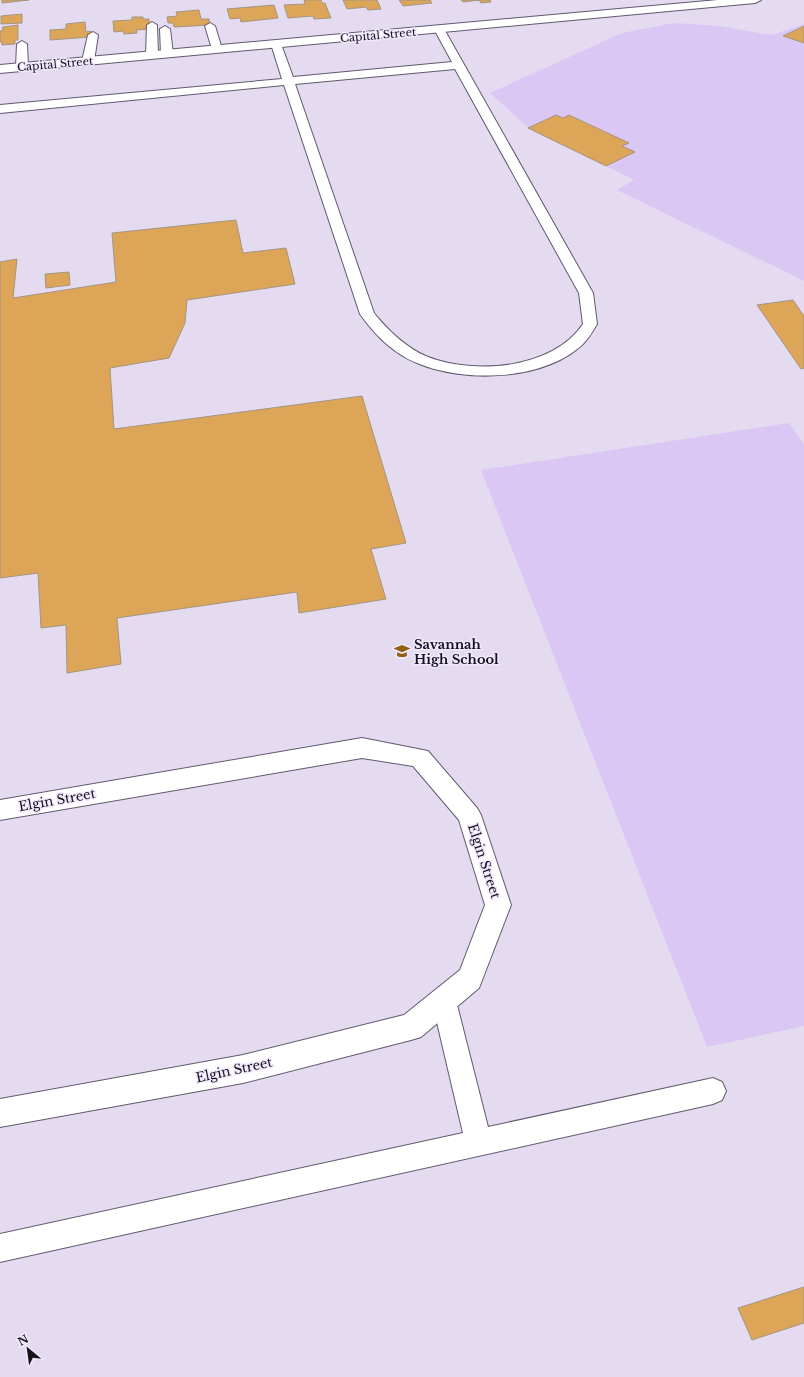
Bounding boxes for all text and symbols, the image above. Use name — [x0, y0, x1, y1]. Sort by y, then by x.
street label: Capital Street — [339, 25, 417, 45]
street label: Capital Street — [16, 54, 94, 74]
place label: Savannah High School — [414, 636, 499, 668]
school or university icon: Savannah High School — [393, 642, 411, 660]
street label: Elgin Street — [17, 785, 97, 815]
street label: Elgin Street — [464, 821, 504, 901]
street label: Elgin Street — [194, 1054, 274, 1086]
north arrow — [8, 1329, 48, 1369]
text: N — [15, 1331, 32, 1349]

